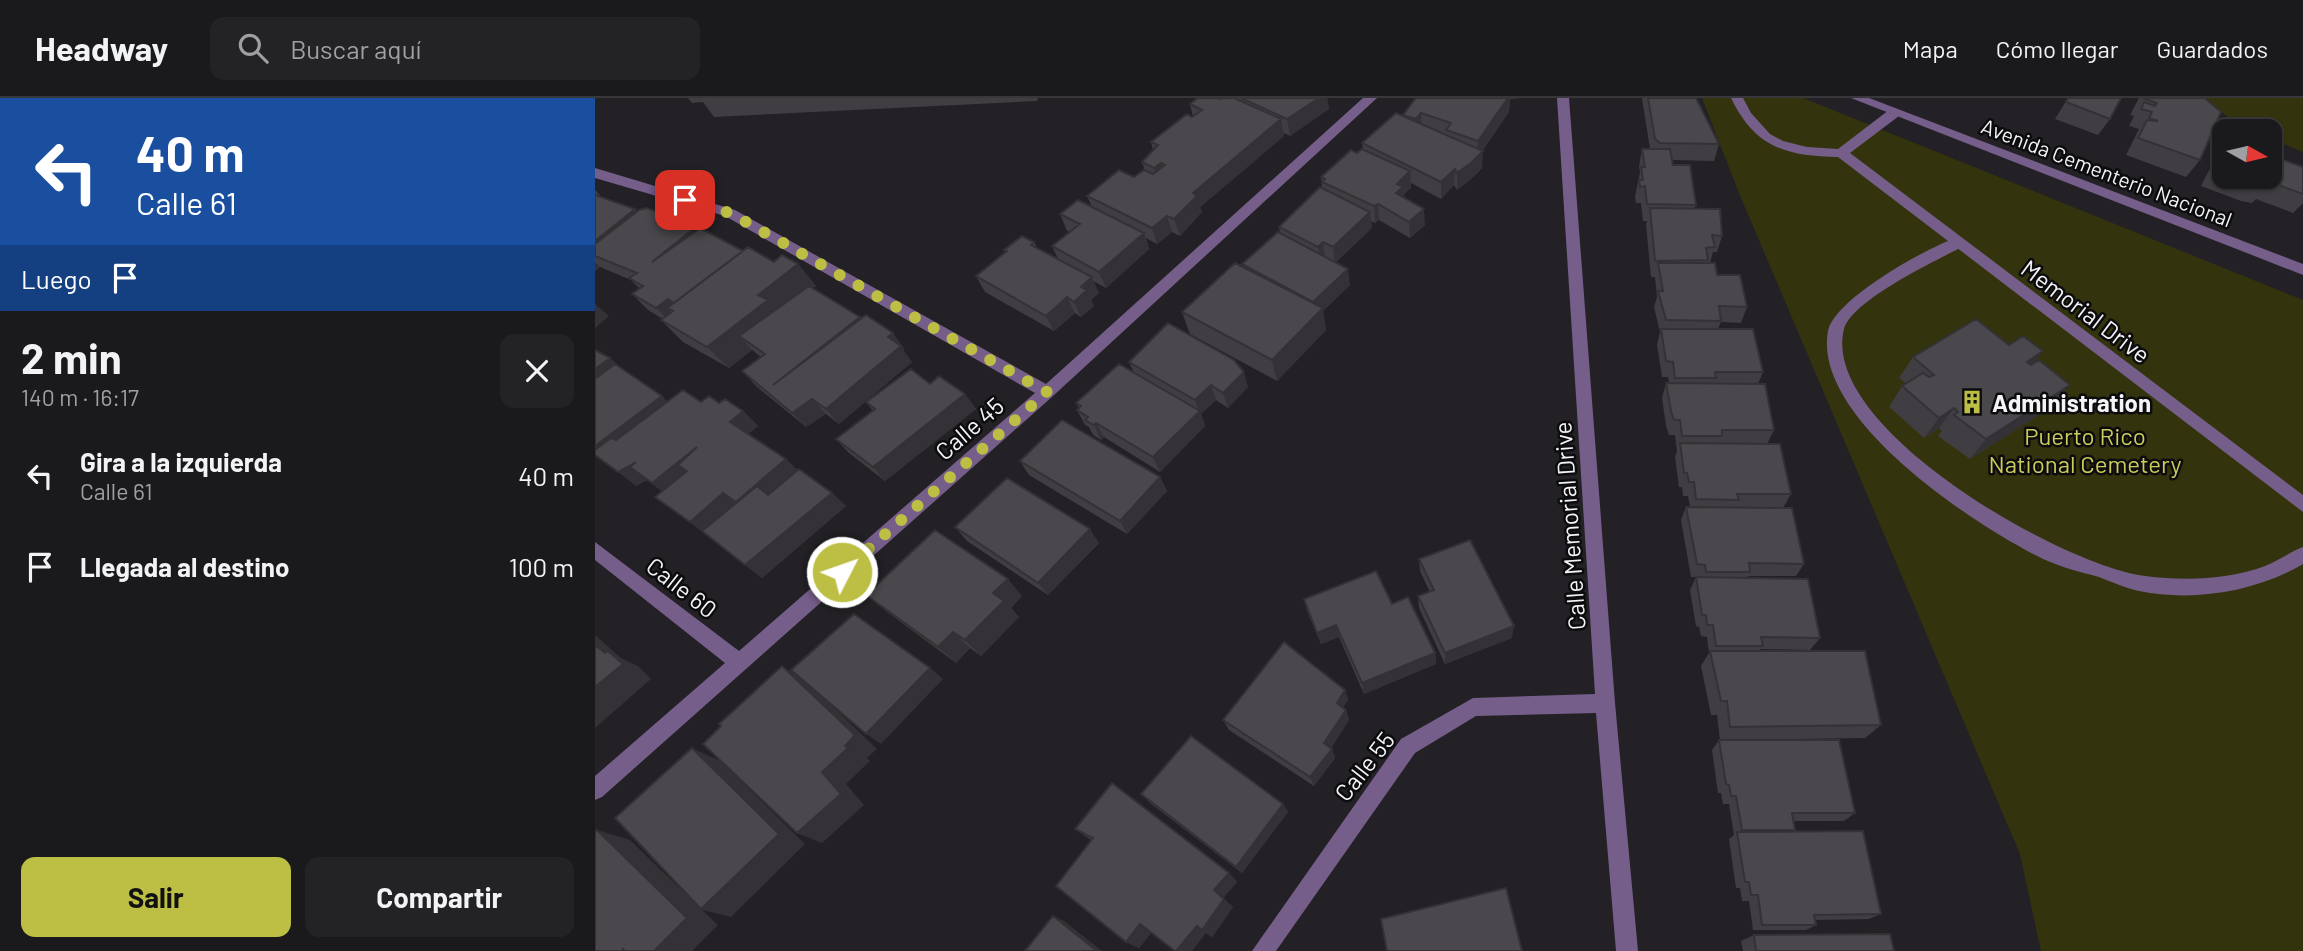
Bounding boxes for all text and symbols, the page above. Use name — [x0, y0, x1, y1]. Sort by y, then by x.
search box — [210, 17, 700, 80]
text: Headway — [35, 28, 168, 68]
icon: search — [234, 29, 272, 67]
text: Buscar aquí — [290, 33, 421, 64]
text: Mapa — [1903, 34, 1958, 63]
text: Cómo llegar — [1996, 34, 2118, 63]
text: Guardados — [2156, 34, 2268, 63]
street label: Avenida Cementerio Nacional — [1978, 113, 2236, 231]
north arrow — [2212, 119, 2282, 189]
map controls — [2212, 119, 2282, 189]
text: 40 m — [136, 123, 244, 182]
icon: left — [21, 126, 112, 217]
pin — [655, 170, 715, 230]
icon: arrive — [666, 181, 704, 219]
text: Calle 61 — [136, 183, 237, 221]
street label: Memorial Drive — [2016, 253, 2156, 369]
icon: arrive — [106, 259, 144, 297]
text: Luego — [21, 263, 92, 294]
text: 2 min — [21, 332, 122, 382]
button: close — [500, 334, 574, 408]
text: 140 m · 16:17 — [21, 383, 139, 411]
building icon: Administration — [1958, 388, 1986, 416]
place label: Administration — [1992, 388, 2151, 417]
street label: Calle 45 — [929, 391, 1009, 465]
street label: Calle Memorial Drive — [1547, 421, 1591, 631]
park label: Puerto Rico National Cemetery — [1988, 421, 2182, 478]
text: Gira a la izquierda — [80, 446, 282, 477]
icon: left — [21, 457, 59, 495]
text: 40 m — [518, 460, 574, 491]
text: Calle 61 — [80, 477, 152, 505]
position arrow — [805, 535, 879, 609]
icon: arrive — [21, 548, 59, 586]
text: Llegada al destino — [80, 551, 289, 582]
text: 100 m — [509, 551, 574, 582]
street label: Calle 60 — [641, 551, 723, 623]
street label: Calle 55 — [1328, 726, 1400, 806]
button: Salir — [21, 857, 291, 937]
button: Compartir — [305, 857, 574, 937]

